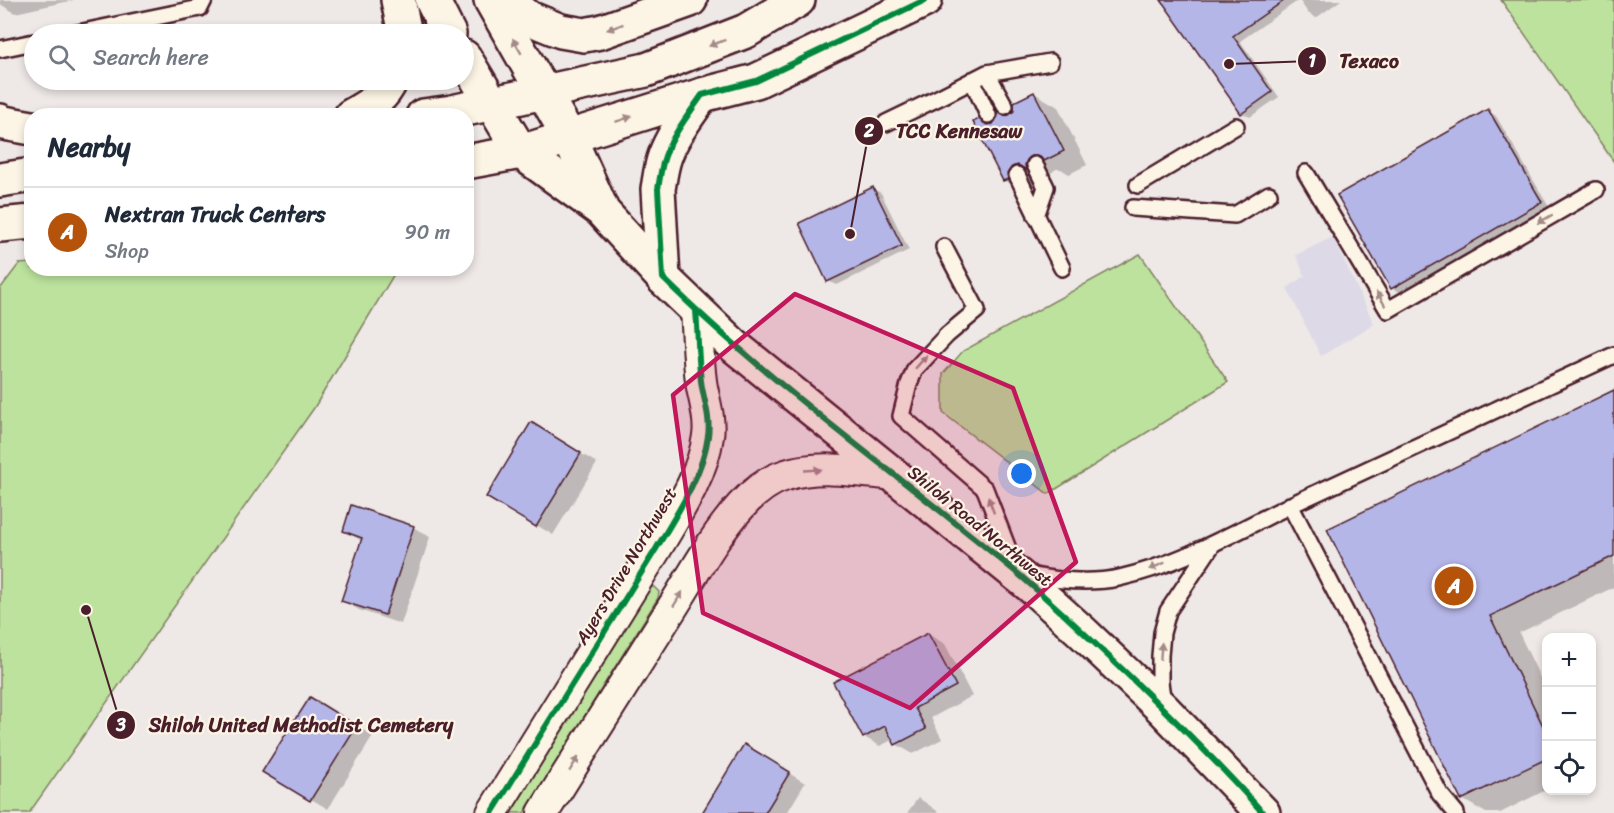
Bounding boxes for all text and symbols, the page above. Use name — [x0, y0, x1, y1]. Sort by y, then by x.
one-way arrow — [606, 22, 624, 32]
search box — [24, 24, 474, 90]
text: Search here — [93, 38, 209, 77]
one-way arrow — [512, 38, 522, 55]
one-way arrow — [707, 38, 725, 48]
icon: search — [45, 41, 78, 74]
callout: Texaco — [1297, 42, 1411, 80]
text: Texaco — [1339, 44, 1399, 79]
text: 1 — [1308, 45, 1316, 77]
callout: TCC Kennesaw — [854, 112, 1034, 150]
one-way arrow — [615, 114, 633, 123]
text: TCC Kennesaw — [896, 114, 1023, 149]
text: 2 — [863, 115, 875, 147]
text: Nearby — [48, 124, 130, 170]
text: Nextran Truck Centers — [105, 195, 326, 234]
one-way arrow — [1537, 214, 1553, 225]
text: A — [61, 215, 74, 250]
text: 90 m — [405, 215, 450, 250]
text: Shop — [105, 234, 149, 269]
one-way arrow — [1376, 290, 1386, 307]
one-way arrow — [915, 355, 928, 370]
street label: Shiloh Road Northwest — [900, 457, 1060, 595]
your location — [1007, 459, 1036, 488]
one-way arrow — [804, 466, 823, 475]
street label: Ayers Drive Northwest — [566, 481, 686, 652]
one-way arrow — [986, 496, 996, 514]
one-way arrow — [1148, 562, 1166, 571]
pin: A — [1434, 564, 1474, 608]
one-way arrow — [673, 590, 684, 607]
map controls — [1542, 633, 1596, 795]
button: + — [1542, 633, 1596, 687]
one-way arrow — [1156, 641, 1165, 660]
button: − — [1542, 687, 1596, 741]
callout: Shiloh United Methodist Cemetery — [106, 706, 465, 744]
text: Shiloh United Methodist Cemetery — [148, 708, 454, 743]
text: 3 — [115, 709, 126, 741]
button: locate — [1542, 741, 1596, 795]
one-way arrow — [569, 755, 580, 772]

